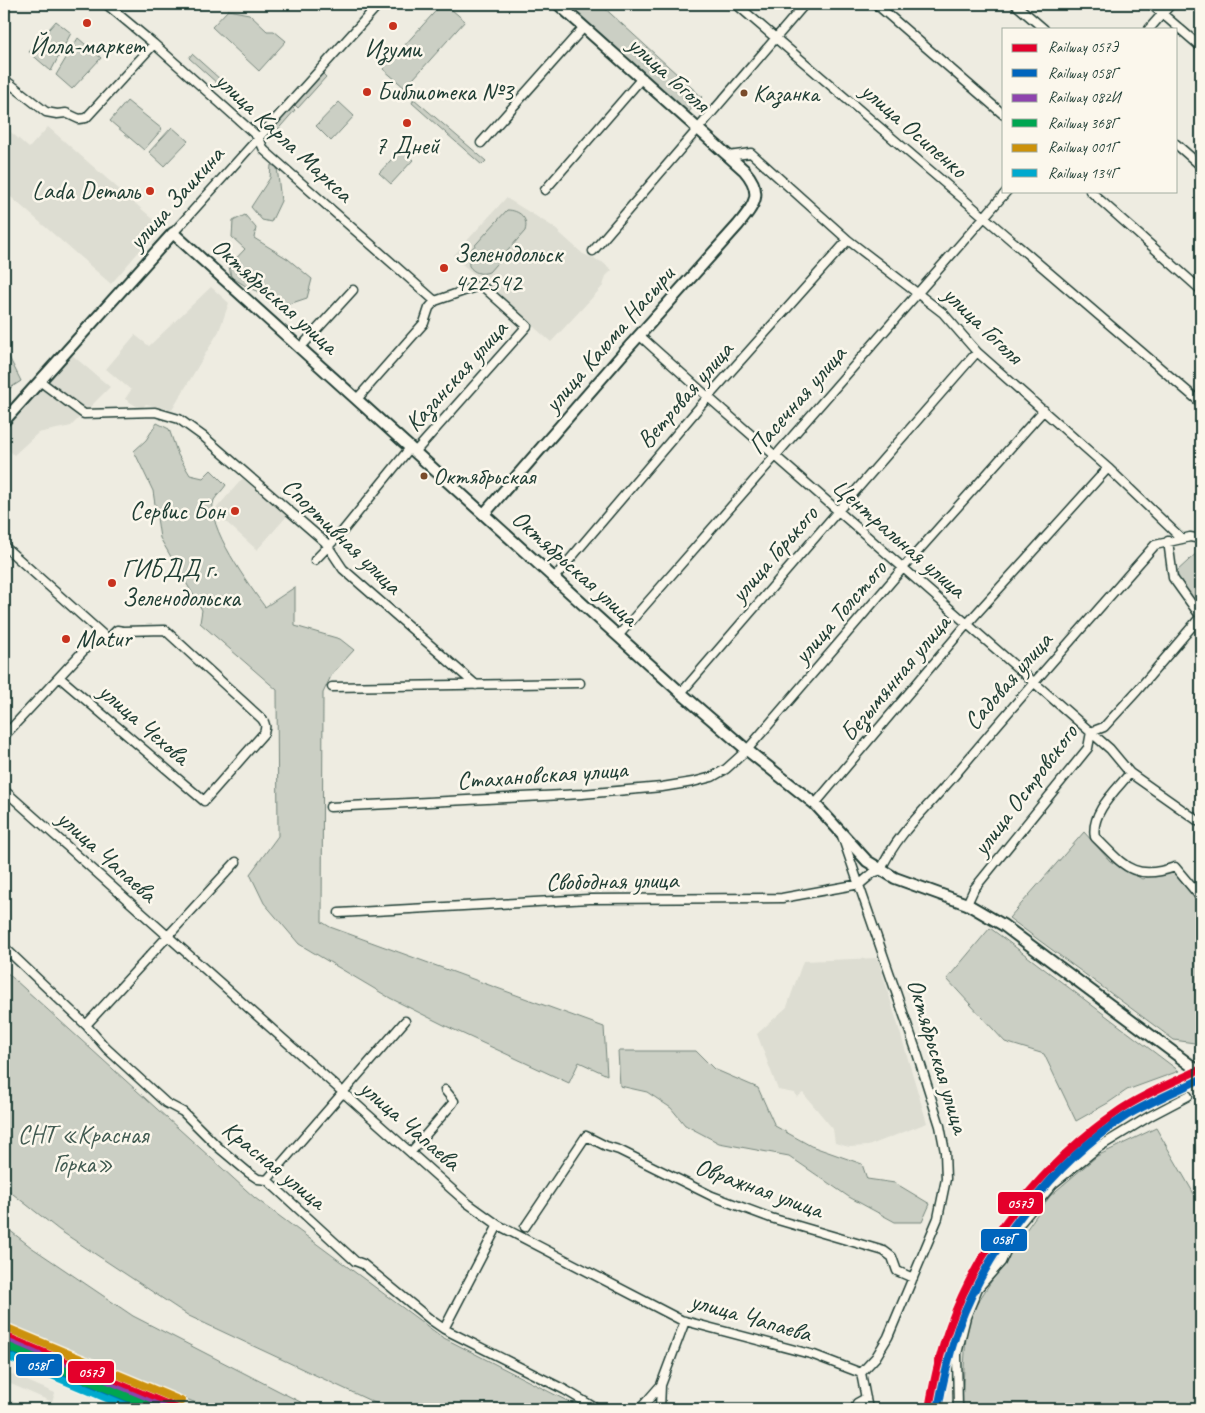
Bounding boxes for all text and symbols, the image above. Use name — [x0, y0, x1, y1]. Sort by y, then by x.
marker: Йола-маркет — [81, 17, 93, 29]
marker: Изуми — [387, 20, 399, 32]
street label: улица Гоголя — [620, 27, 719, 121]
legend — [1002, 28, 1178, 192]
place label: Йола-маркет — [30, 30, 147, 62]
place label: Изуми — [365, 33, 423, 66]
text: Railway 057Э — [1048, 38, 1120, 57]
street label: улица Карла Маркса — [207, 63, 361, 211]
text: Railway 058Г — [1048, 64, 1121, 83]
street label: улица Осипенко — [853, 74, 975, 186]
place label: Библиотека №3 — [377, 76, 515, 108]
place label: Казанка — [753, 78, 821, 109]
marker: Библиотека №3 — [361, 86, 373, 98]
marker: Казанка — [739, 88, 749, 98]
text: Railway 082И — [1048, 88, 1123, 107]
text: Railway 368Г — [1048, 114, 1121, 133]
marker: 7 Дней — [401, 117, 413, 129]
place label: 7 Дней — [375, 130, 441, 162]
street label: улица Заикина — [120, 138, 232, 258]
text: Railway 001Г — [1048, 138, 1121, 157]
text: Railway 134Г — [1048, 164, 1121, 183]
place label: Lada Dеталь — [32, 175, 142, 207]
marker: Lada Dеталь — [144, 185, 156, 197]
street label: Октябрьская улица — [205, 231, 347, 363]
place label: Зеленодольск 422542 — [454, 238, 565, 299]
street label: улица Каюма Насыри — [535, 258, 683, 420]
marker: Зеленодольск 422542 — [438, 262, 450, 274]
street label: улица Гоголя — [935, 277, 1032, 373]
street label: Казанская улица — [398, 312, 517, 439]
street label: Ветровая улица — [630, 333, 742, 455]
street label: Пасечная улица — [741, 337, 855, 461]
place label: Октябрьская — [433, 461, 537, 491]
street label: Спортивная улица — [275, 471, 410, 603]
marker: Октябрьская — [419, 471, 429, 481]
street label: Центральная улица — [825, 471, 974, 606]
place label: Сервис Бон — [130, 495, 227, 527]
street label: улица Горького — [722, 498, 826, 611]
street label: Октябрьская улица — [505, 503, 647, 635]
marker: Сервис Бон — [229, 505, 241, 517]
street label: улица Толстого — [785, 552, 895, 672]
place label: ГИБДД г. Зеленодольска — [122, 553, 242, 614]
marker: ГИБДД г. Зеленодольска — [106, 577, 118, 589]
street label: Безымянная улица — [833, 606, 960, 749]
place label: Matur — [76, 623, 133, 655]
street label: Садовая улица — [957, 624, 1061, 737]
marker: Matur — [60, 633, 72, 645]
street label: улица Чехова — [90, 674, 198, 774]
street label: улица Островского — [964, 717, 1086, 864]
street label: Стахановская улица — [456, 753, 630, 797]
street label: улица Чапаева — [49, 801, 165, 911]
street label: Свободная улица — [546, 864, 681, 898]
street label: Октябрьская улица — [899, 975, 977, 1140]
street label: улица Чапаева — [351, 1071, 469, 1179]
street label: Красная улица — [215, 1113, 335, 1218]
park label: СНТ «Красная Горка» — [18, 1119, 151, 1180]
street label: Овражная улица — [691, 1150, 830, 1227]
line badge: 057Э — [997, 1191, 1044, 1215]
text: 057Э — [1007, 1195, 1035, 1212]
line badge: 058Г — [980, 1228, 1028, 1252]
text: 058Г — [991, 1231, 1020, 1248]
street label: улица Чапаева — [685, 1284, 817, 1350]
line badge: 058Г — [15, 1353, 63, 1377]
text: 058Г — [26, 1357, 55, 1374]
line badge: 057Э — [67, 1360, 115, 1384]
text: 057Э — [78, 1364, 106, 1381]

